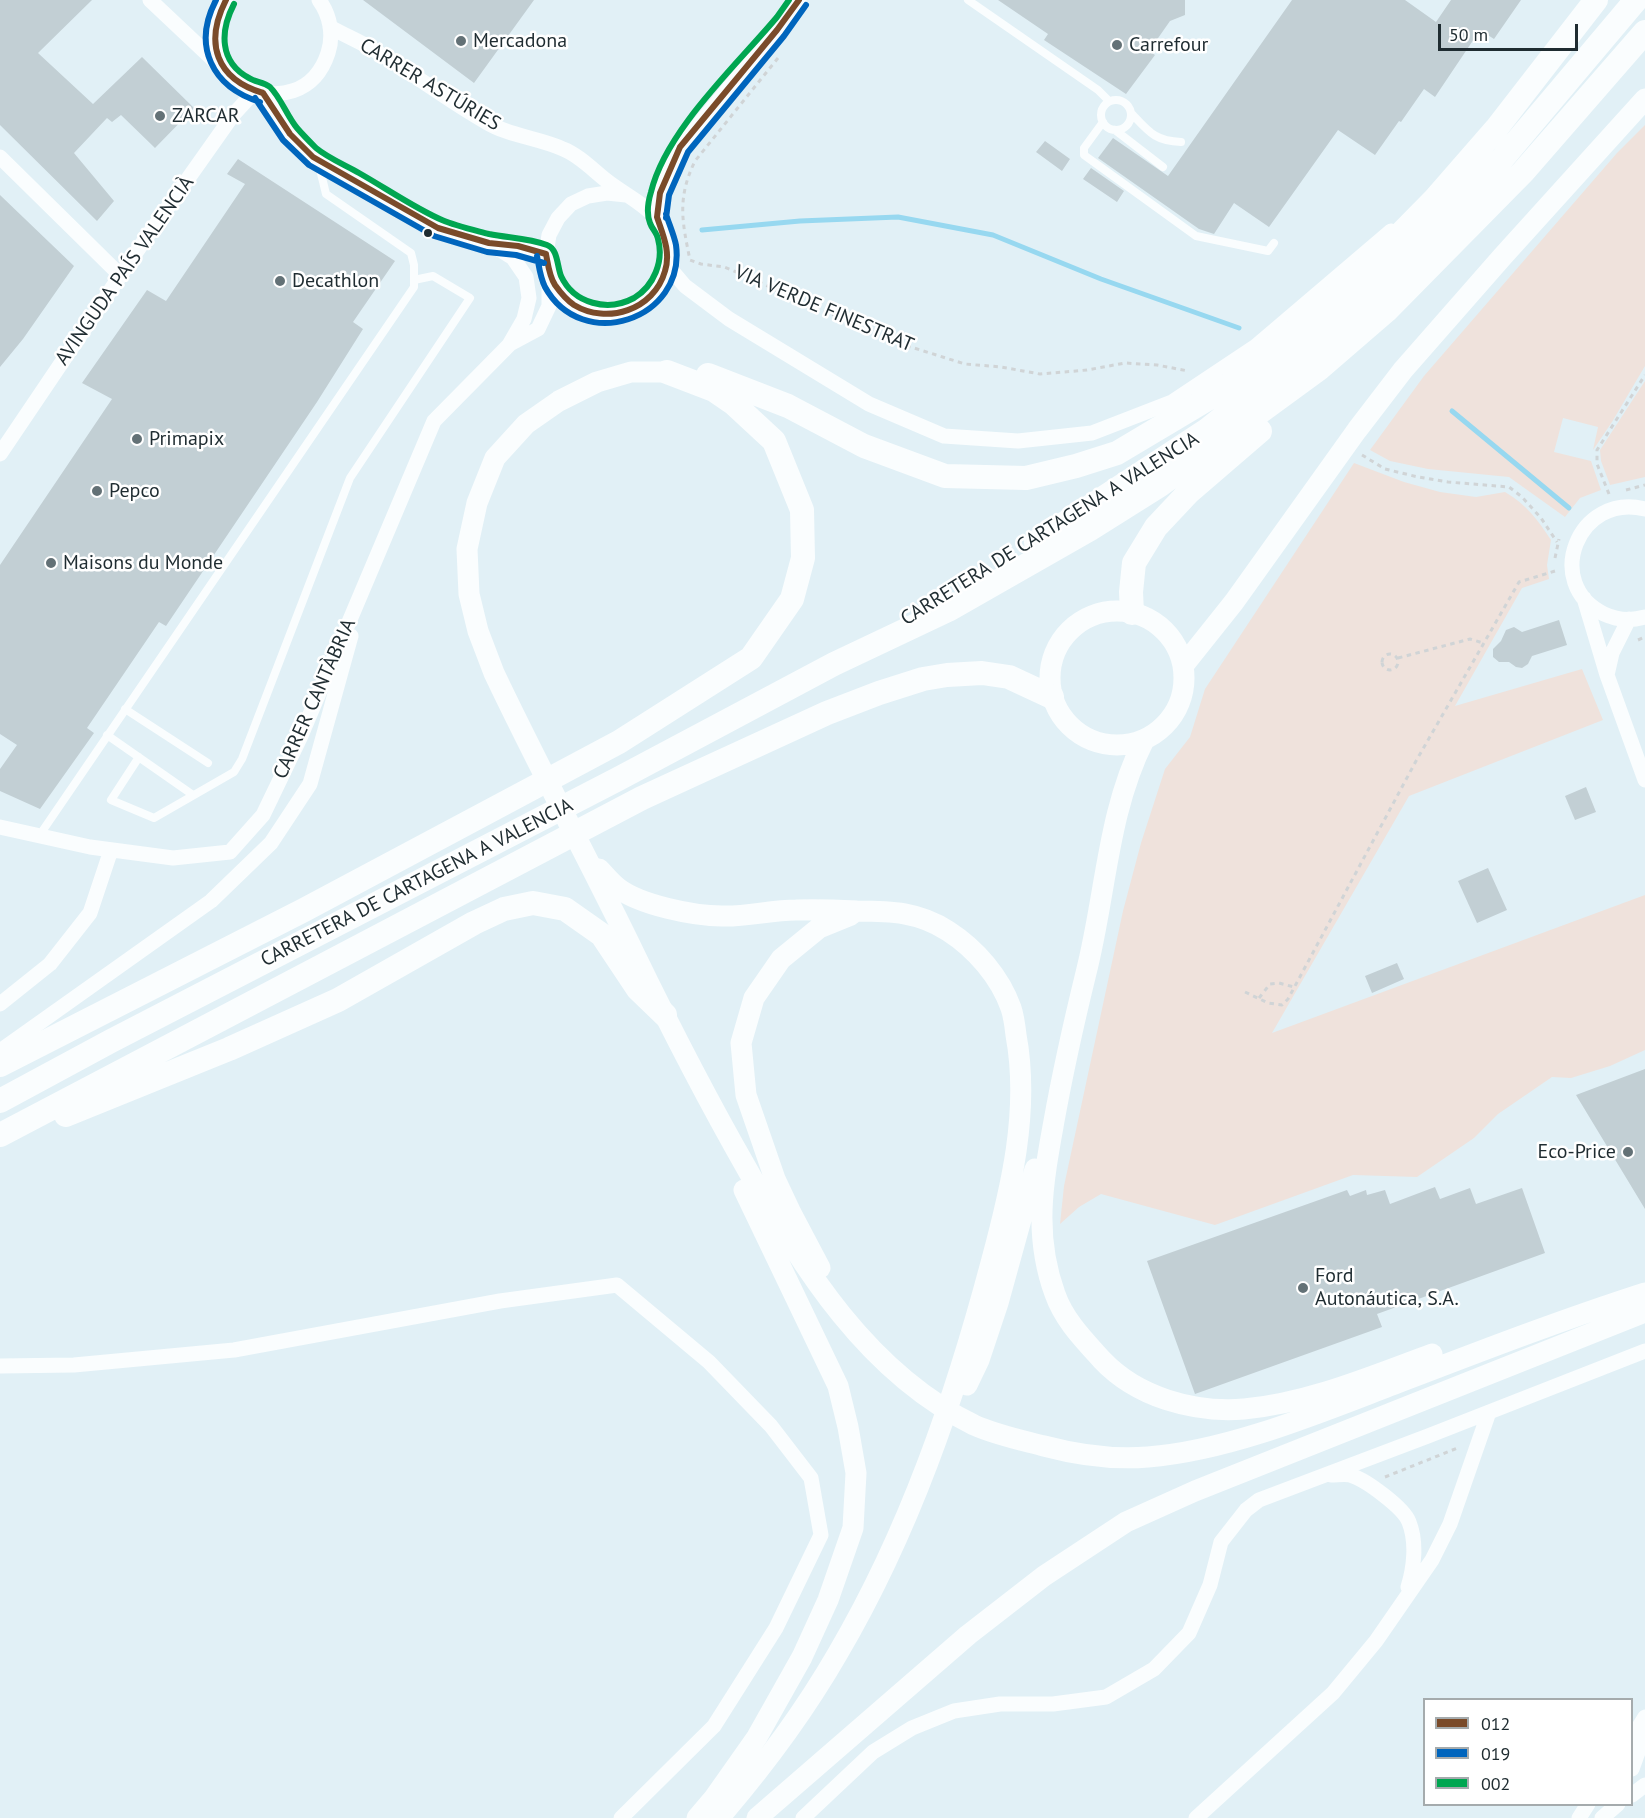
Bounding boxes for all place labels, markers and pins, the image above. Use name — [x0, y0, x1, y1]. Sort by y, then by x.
place label: Mercadona — [473, 29, 567, 53]
place label: Carrefour — [1129, 33, 1208, 57]
marker: Mercadona — [454, 34, 468, 48]
marker: Carrefour — [1110, 38, 1124, 52]
place label: ZARCAR — [172, 104, 240, 128]
marker: ZARCAR — [153, 109, 167, 123]
unlabelled marker — [422, 227, 434, 239]
place label: Decathlon — [292, 269, 379, 293]
marker: Decathlon — [273, 274, 287, 288]
place label: Primapix — [149, 427, 224, 451]
marker: Primapix — [130, 432, 144, 446]
place label: Pepco — [109, 479, 160, 503]
marker: Pepco — [90, 484, 104, 498]
place label: Maisons du Monde — [63, 551, 223, 575]
marker: Maisons du Monde — [44, 556, 58, 570]
place label: Eco-Price — [1537, 1140, 1616, 1164]
marker: Eco-Price — [1621, 1145, 1635, 1159]
place label: Ford Autonáutica, S.A. — [1315, 1264, 1459, 1311]
marker: Ford Autonáutica, S.A. — [1296, 1281, 1310, 1295]

